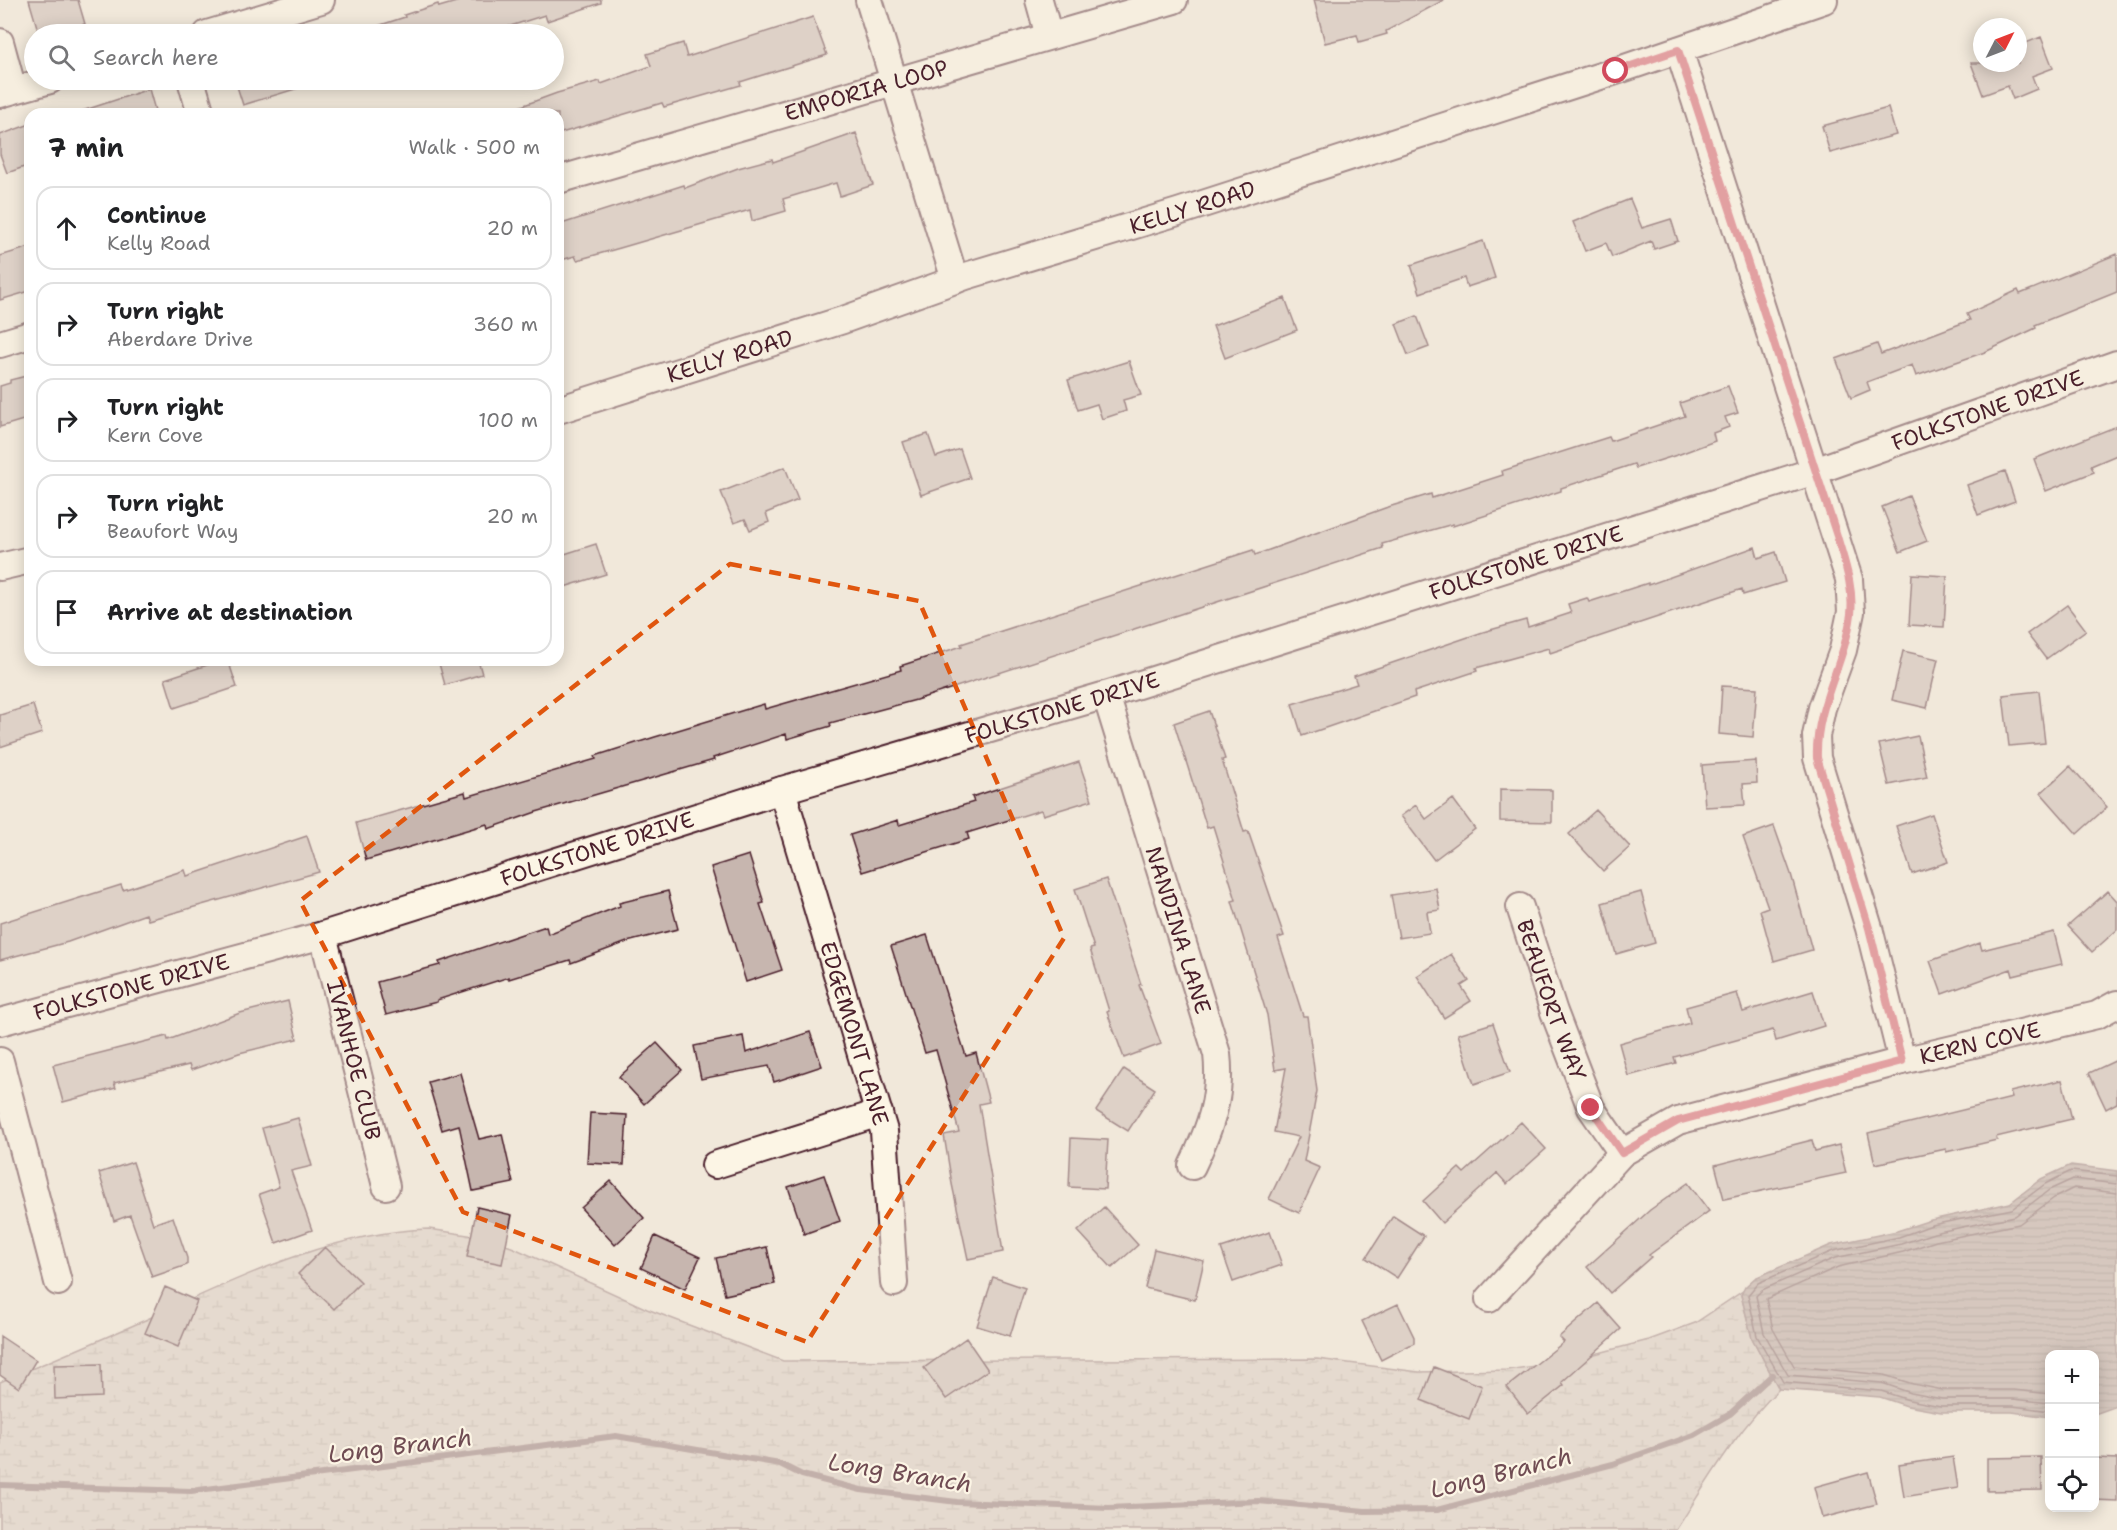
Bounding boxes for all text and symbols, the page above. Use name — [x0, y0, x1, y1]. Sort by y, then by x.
north arrow — [1973, 18, 2027, 72]
search box — [24, 24, 564, 90]
icon: search — [45, 41, 78, 74]
text: Search here — [93, 43, 219, 72]
street label: EMPORIA LOOP — [781, 53, 951, 128]
route start — [1602, 57, 1628, 83]
text: 7 min — [48, 130, 124, 165]
text: Walk · 500 m — [408, 134, 540, 160]
street label: KELLY ROAD — [1126, 174, 1259, 241]
text: Continue — [107, 201, 207, 230]
icon: ahead — [50, 212, 83, 245]
text: 20 m — [487, 215, 538, 241]
text: Kelly Road — [107, 230, 210, 256]
text: Turn right — [107, 297, 224, 326]
icon: right — [50, 308, 83, 341]
text: 360 m — [473, 311, 538, 337]
street label: KELLY ROAD — [663, 323, 796, 390]
text: Aberdare Drive — [107, 326, 253, 352]
street label: FOLKSTONE DRIVE — [1888, 363, 2087, 458]
text: Turn right — [107, 393, 224, 422]
icon: right — [50, 404, 83, 437]
text: 100 m — [478, 407, 538, 433]
text: Kern Cove — [107, 422, 203, 448]
text: Turn right — [107, 489, 224, 518]
icon: right — [50, 500, 83, 533]
text: 20 m — [487, 503, 538, 529]
text: Beaufort Way — [107, 518, 239, 544]
street label: FOLKSTONE DRIVE — [1426, 519, 1627, 607]
icon: arrive — [50, 596, 83, 629]
text: Arrive at destination — [107, 598, 353, 627]
street label: FOLKSTONE DRIVE — [962, 665, 1163, 751]
street label: FOLKSTONE DRIVE — [497, 805, 698, 893]
street label: NANDINA LANE — [1139, 843, 1218, 1018]
street label: BEAUFORT WAY — [1510, 916, 1593, 1085]
street label: EDGEMONT LANE — [813, 938, 895, 1129]
street label: FOLKSTONE DRIVE — [30, 947, 233, 1027]
street label: IVANHOE CLUB — [320, 977, 388, 1143]
street label: KERN COVE — [1917, 1015, 2043, 1071]
route end — [1577, 1094, 1603, 1120]
map controls — [2045, 1350, 2099, 1512]
button: + — [2045, 1350, 2099, 1404]
button: − — [2045, 1404, 2099, 1458]
water label: Long Branch — [326, 1421, 474, 1471]
water label: Long Branch — [1427, 1440, 1575, 1506]
water label: Long Branch — [826, 1446, 974, 1500]
button: locate — [2045, 1458, 2099, 1512]

